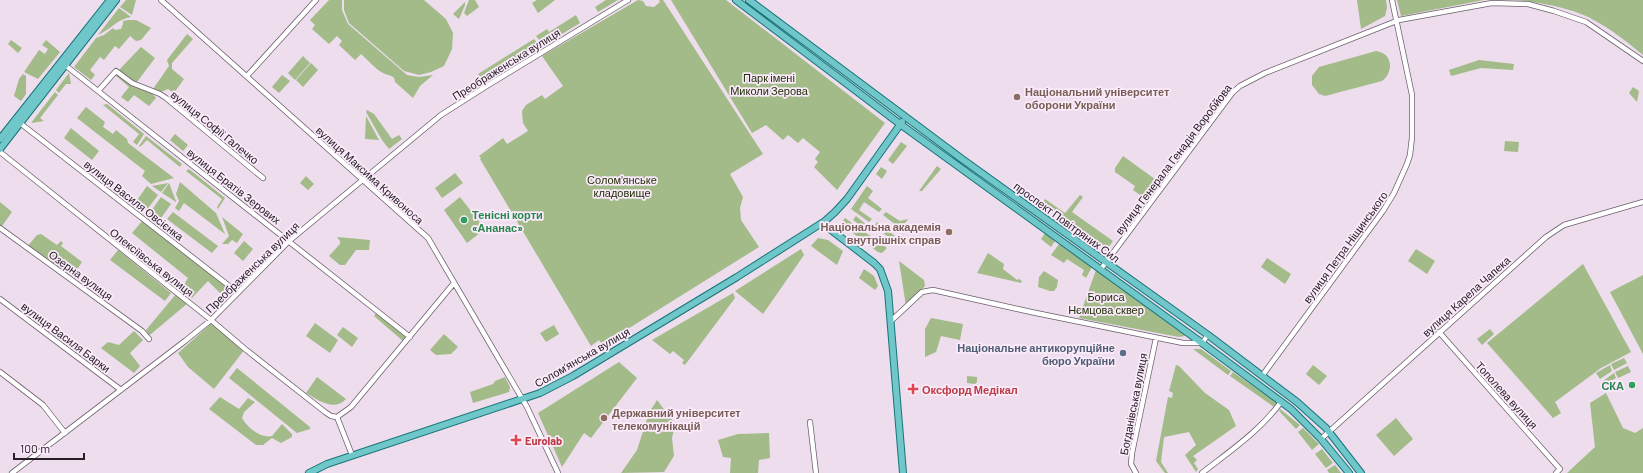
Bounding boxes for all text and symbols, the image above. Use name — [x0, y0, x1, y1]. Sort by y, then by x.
street label: Преображенська вулиця — [450, 25, 562, 103]
park label: Парк імені Миколи Зерова — [730, 71, 809, 97]
street label: вулиця Генерала Генадія Воробйова — [1112, 81, 1234, 237]
place label: Національний університет оборони України — [1025, 85, 1170, 111]
street label: вулиця Софії Галечко — [169, 88, 261, 166]
marker: Національний університет оборони України — [1012, 92, 1022, 102]
street label: вулиця Максима Кривоноса — [314, 123, 427, 227]
street label: вулиця Братів Зерових — [185, 145, 284, 227]
street label: вулиця Василя Овсієнка — [82, 157, 187, 243]
park label: Солом'янське кладовище — [587, 173, 657, 199]
street label: проспект Повітряних Сил — [1012, 179, 1122, 265]
street label: вулиця Петра Ніщинського — [1300, 189, 1390, 305]
place label: Тенісні корти «Ананас» — [472, 208, 543, 234]
marker: Тенісні корти «Ананас» — [459, 215, 469, 225]
street label: Преображенська вулиця — [203, 219, 301, 315]
place label: Національна академія внутрішніх справ — [821, 220, 941, 246]
street label: Олексіївська вулиця — [107, 225, 197, 299]
marker: Національна академія внутрішніх справ — [944, 227, 954, 237]
street label: Озерна вулиця — [47, 247, 116, 303]
street label: вулиця Карела Чапека — [1419, 253, 1513, 339]
park label: Бориса Нємцова сквер — [1068, 290, 1144, 316]
street label: вулиця Василя Барки — [19, 299, 113, 375]
street label: Соломʼянська вулиця — [532, 324, 632, 390]
place label: Національне антикорупційне бюро України — [957, 341, 1115, 367]
marker: Національне антикорупційне бюро України — [1118, 348, 1128, 358]
street label: Богданівська вулиця — [1117, 352, 1149, 456]
street label: Тополева вулиця — [1473, 359, 1541, 431]
place label: СКА — [1601, 379, 1624, 392]
marker: СКА — [1627, 380, 1637, 390]
marker: Оксфорд Медікал — [907, 383, 919, 395]
place label: Оксфорд Медікал — [922, 383, 1018, 396]
place label: Державний університет телекомунікацій — [612, 406, 741, 432]
marker: Державний університет телекомунікацій — [599, 413, 609, 423]
marker: Eurolab — [510, 434, 522, 446]
place label: Eurolab — [525, 434, 562, 447]
scale bar — [14, 435, 84, 461]
text: 100 m — [20, 441, 50, 455]

